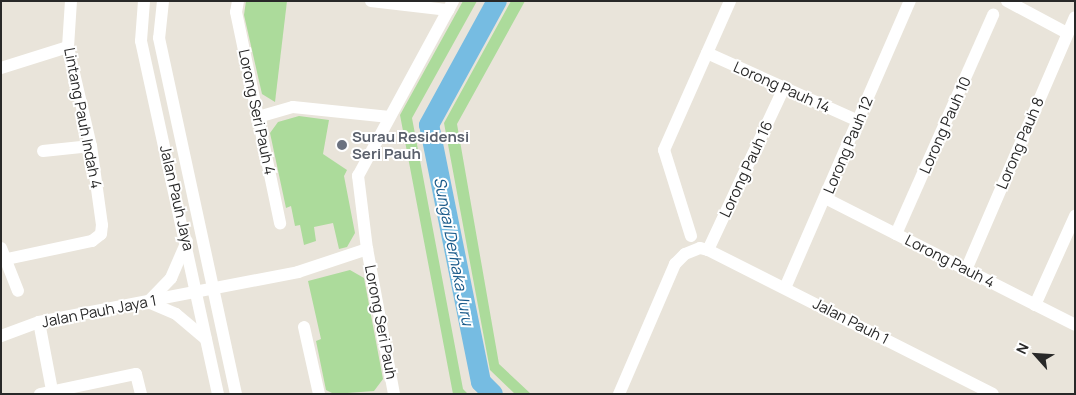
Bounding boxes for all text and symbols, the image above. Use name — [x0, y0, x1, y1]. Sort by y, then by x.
street label: Lintang Pauh Indah 4 — [60, 46, 106, 190]
street label: Lorong Seri Pauh 4 — [235, 47, 279, 177]
street label: Lorong Pauh 14 — [731, 58, 833, 116]
street label: Lorong Pauh 10 — [916, 74, 974, 176]
street label: Lorong Pauh 12 — [819, 94, 877, 196]
street label: Lorong Pauh 8 — [993, 94, 1047, 192]
street label: Lorong Pauh 16 — [716, 118, 776, 220]
place label: Surau Residensi Seri Pauh — [352, 127, 469, 162]
marker: Surau Residensi Seri Pauh — [336, 139, 348, 151]
street label: Jalan Pauh Jaya — [156, 144, 198, 252]
water label: Sungai Derhaka Juru — [430, 175, 478, 327]
street label: Lorong Pauh 4 — [902, 231, 998, 291]
street label: Lorong Seri Pauh — [361, 263, 401, 381]
street label: Jalan Pauh Jaya 1 — [40, 291, 158, 331]
street label: Jalan Pauh 1 — [810, 294, 892, 348]
north arrow — [1011, 330, 1061, 380]
text: N — [1011, 340, 1033, 357]

